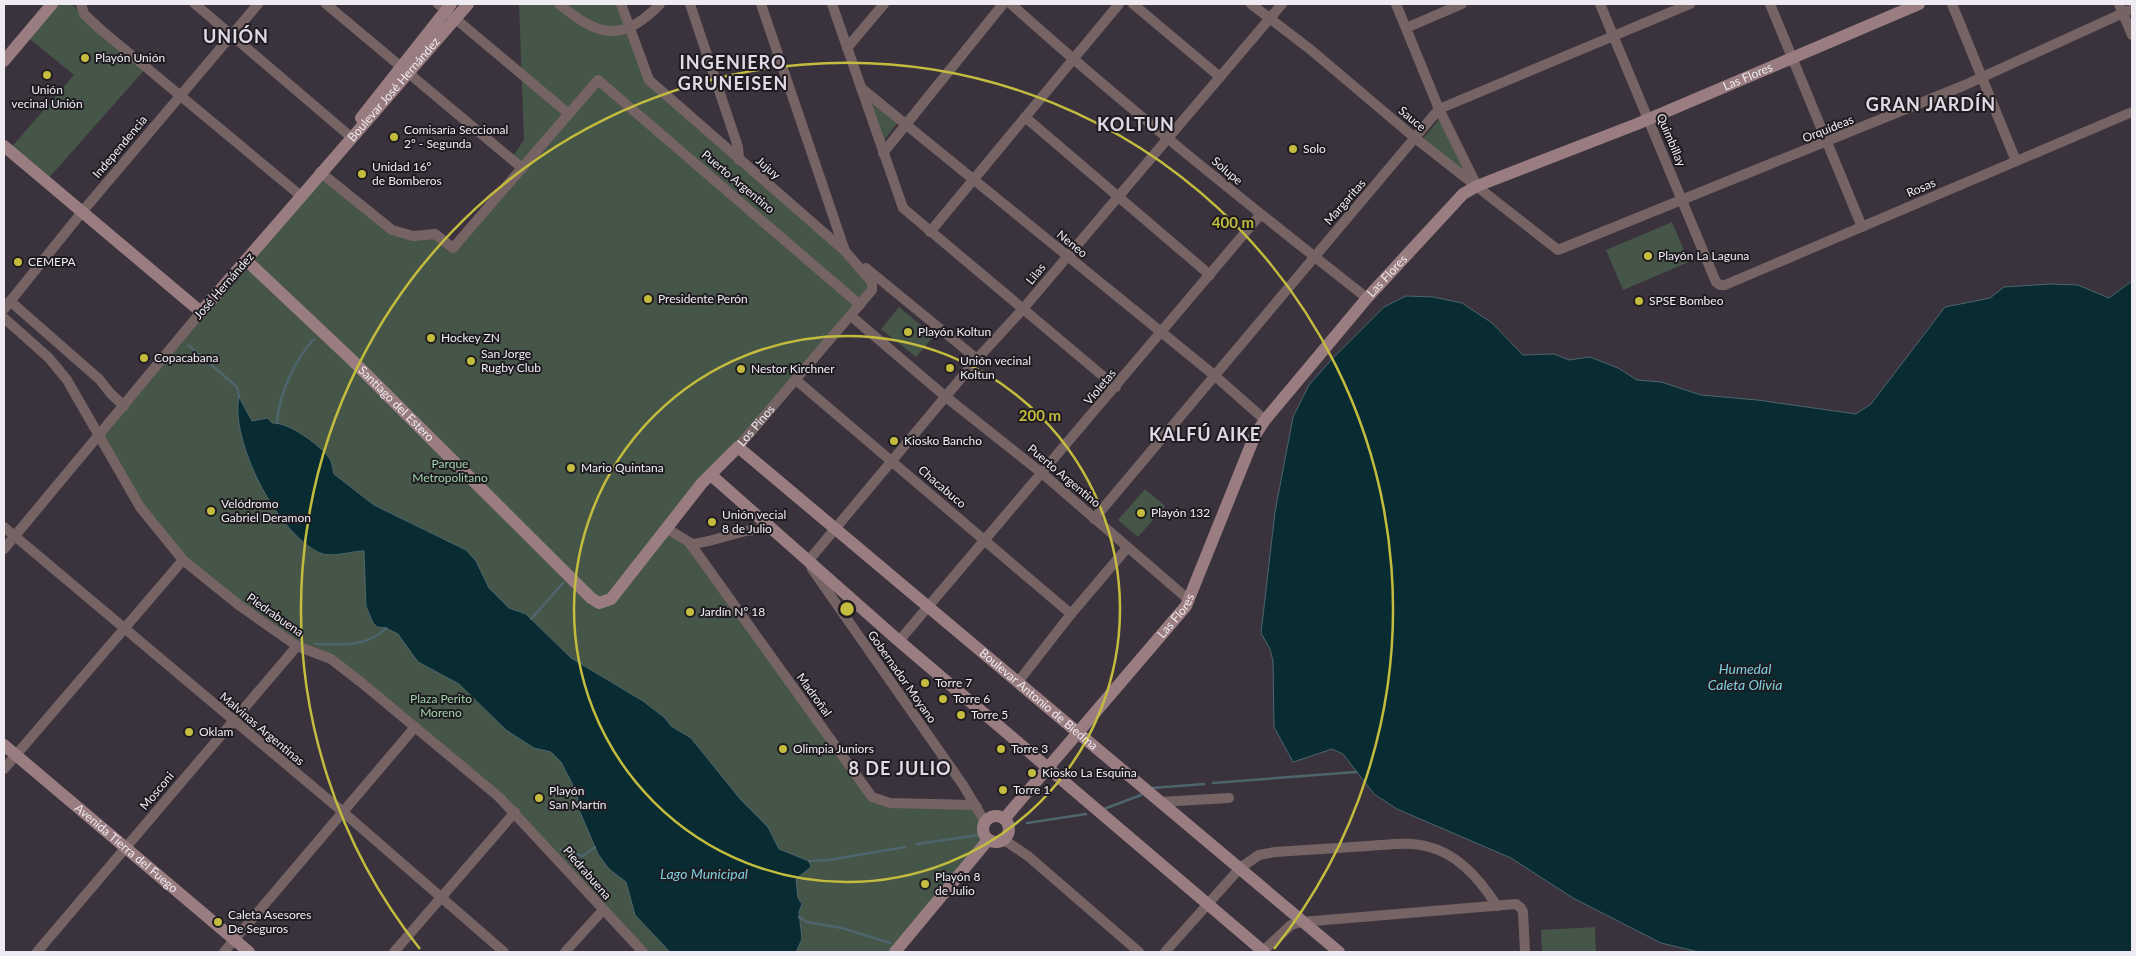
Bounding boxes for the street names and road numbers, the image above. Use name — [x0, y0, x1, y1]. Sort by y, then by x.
street label: Boulevar José Hernández — [344, 34, 443, 144]
street label: Las Flores — [1721, 59, 1775, 94]
street label: Sauce — [1396, 103, 1429, 134]
street label: Quimbillay — [1654, 111, 1690, 169]
street label: Orquídeas — [1800, 111, 1856, 146]
street label: Independencia — [89, 112, 150, 181]
street label: Puerto Argentino — [699, 147, 778, 217]
street label: Jujuy — [753, 153, 784, 183]
street label: Solupe — [1209, 153, 1246, 188]
street label: Rosas — [1904, 175, 1938, 200]
street label: Margaritas — [1321, 176, 1369, 228]
street label: Neneo — [1054, 227, 1091, 261]
street label: José Hernández — [190, 249, 257, 322]
street label: Las Flores — [1364, 251, 1410, 300]
street label: Lilas — [1023, 260, 1049, 287]
street label: Santiago del Estero — [355, 363, 438, 445]
street label: Violetas — [1080, 366, 1119, 408]
street label: Los Pinos — [734, 402, 778, 449]
street label: Puerto Argentino — [1025, 441, 1104, 511]
street label: Chacabuco — [915, 462, 970, 511]
street label: Piedrabuena — [244, 590, 307, 640]
street label: Las Flores — [1154, 591, 1197, 641]
street label: Gobernador Moyano — [865, 628, 940, 726]
street label: Boulevar Antonio de Biedma — [977, 645, 1101, 753]
street label: Madroñal — [794, 670, 835, 719]
street label: Malvinas Argentinas — [217, 689, 308, 768]
street label: Mosconi — [136, 769, 177, 813]
street label: Avenida Tierra del Fuego — [72, 800, 181, 896]
street label: Piedrabuena — [560, 843, 615, 902]

